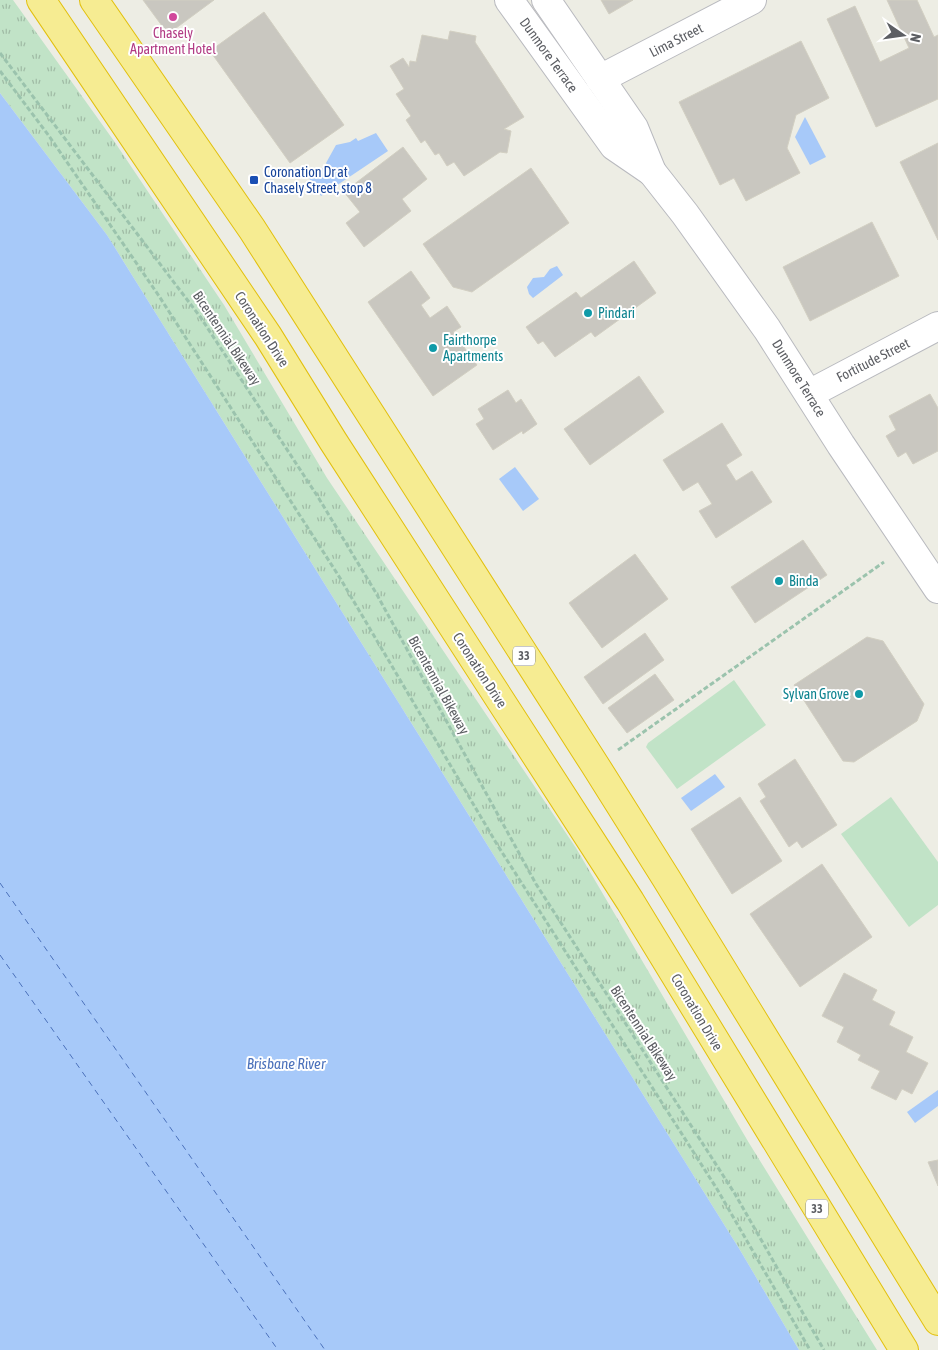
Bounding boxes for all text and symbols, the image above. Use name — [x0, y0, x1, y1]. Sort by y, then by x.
north arrow — [878, 10, 928, 60]
marker: Chasely Apartment Hotel — [167, 11, 179, 23]
street label: Dunmore Terrace — [517, 15, 581, 95]
street label: Lima Street — [647, 20, 705, 60]
place label: Chasely Apartment Hotel — [130, 25, 216, 57]
text: N — [907, 32, 924, 44]
place label: Coronation Dr at Chasely Street, stop 8 — [264, 164, 372, 196]
marker: Coronation Dr at Chasely Street, stop 8 — [248, 174, 260, 186]
street label: Bicentennial Bikeway — [190, 288, 264, 388]
street label: Coronation Drive — [232, 288, 292, 370]
place label: Pindari — [598, 305, 635, 321]
marker: Pindari — [582, 307, 594, 319]
place label: Fairthorpe Apartments — [443, 332, 503, 364]
street label: Fortitude Street — [834, 335, 912, 385]
street label: Dunmore Terrace — [769, 336, 829, 420]
marker: Fairthorpe Apartments — [427, 342, 439, 354]
place label: Binda — [789, 573, 819, 589]
marker: Binda — [773, 575, 785, 587]
street label: Coronation Drive — [450, 629, 510, 711]
street label: Bicentennial Bikeway — [405, 633, 473, 737]
road number: 33 — [513, 646, 535, 666]
place label: Sylvan Grove — [783, 686, 849, 702]
marker: Sylvan Grove — [853, 688, 865, 700]
street label: Coronation Drive — [668, 971, 726, 1053]
street label: Bicentennial Bikeway — [607, 983, 681, 1084]
water label: Brisbane River — [247, 1055, 326, 1072]
road number: 33 — [806, 1200, 828, 1218]

